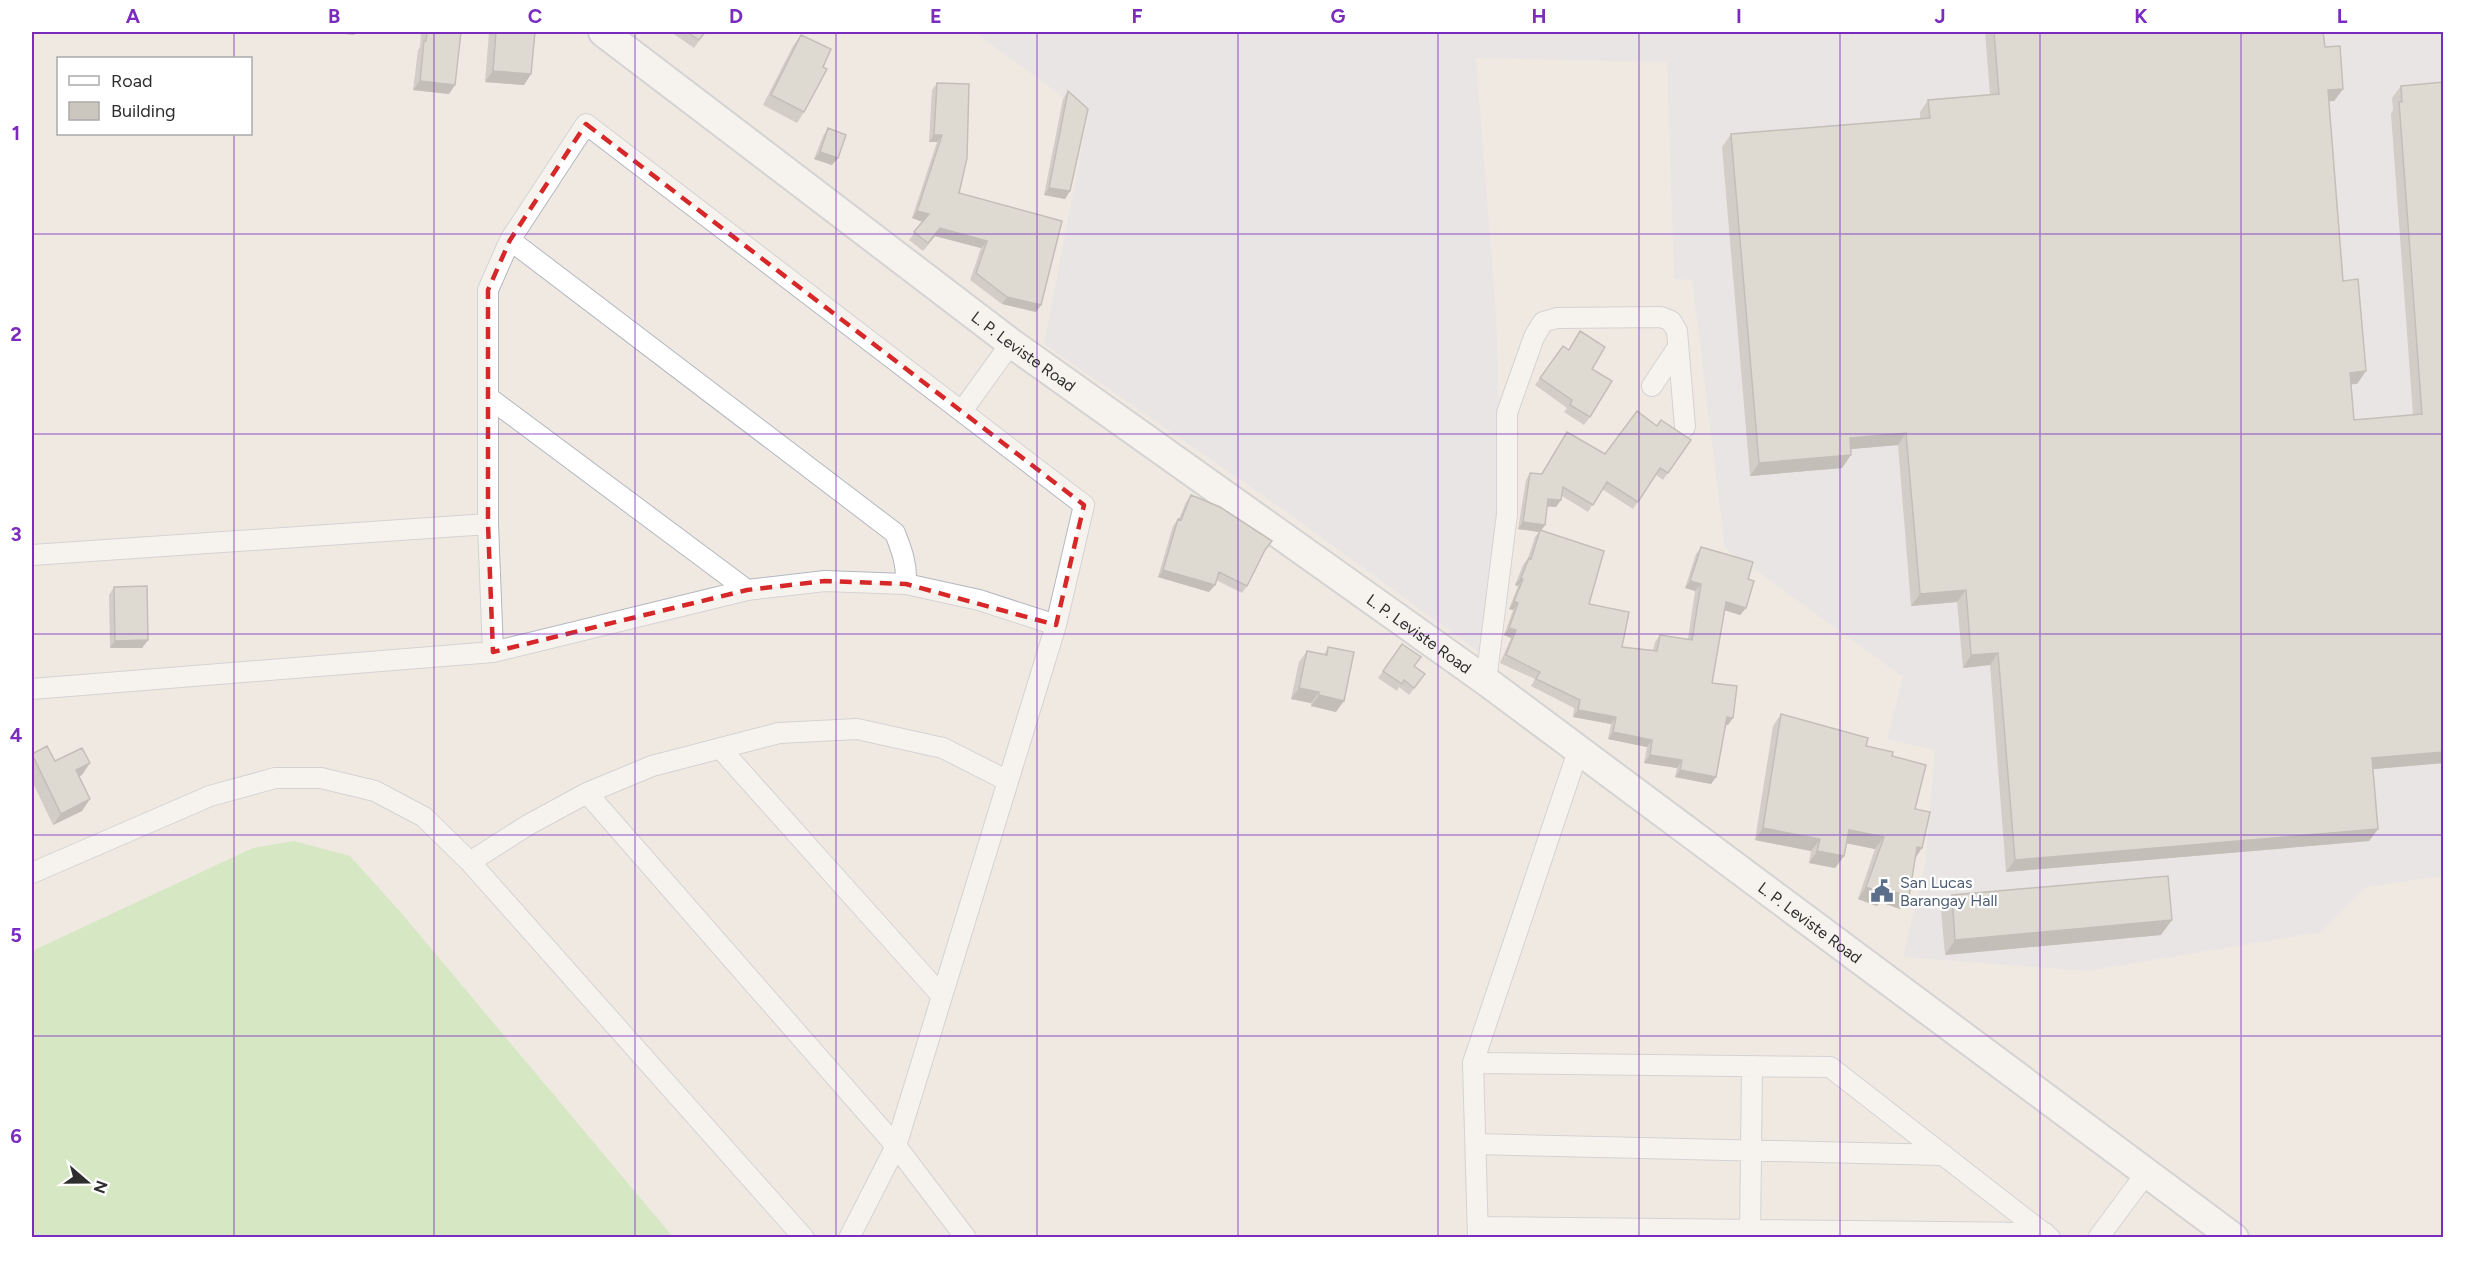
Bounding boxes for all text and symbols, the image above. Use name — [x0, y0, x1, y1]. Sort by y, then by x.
text: A — [126, 4, 141, 28]
text: B — [328, 4, 340, 28]
text: C — [528, 4, 542, 28]
text: D — [729, 4, 743, 28]
text: E — [930, 4, 942, 28]
text: F — [1131, 4, 1143, 28]
text: G — [1331, 4, 1346, 28]
text: H — [1532, 4, 1547, 28]
text: I — [1736, 4, 1742, 28]
text: J — [1934, 4, 1946, 28]
text: K — [2134, 4, 2148, 28]
text: L — [2337, 4, 2348, 28]
legend — [57, 57, 252, 135]
text: Road — [111, 70, 152, 92]
text: Building — [111, 100, 176, 122]
text: 1 — [12, 121, 20, 145]
street label: L. P. Leviste Road — [967, 307, 1079, 396]
text: 2 — [10, 322, 22, 346]
text: 3 — [10, 522, 22, 546]
street label: L. P. Leviste Road — [1363, 590, 1475, 678]
text: 4 — [10, 723, 23, 747]
place label: San Lucas Barangay Hall — [1900, 873, 1997, 910]
street label: L. P. Leviste Road — [1754, 878, 1865, 967]
public building icon: San Lucas Barangay Hall — [1869, 878, 1895, 904]
text: 5 — [10, 923, 22, 947]
text: 6 — [10, 1124, 22, 1148]
north arrow — [57, 1152, 117, 1212]
text: N — [90, 1178, 112, 1196]

